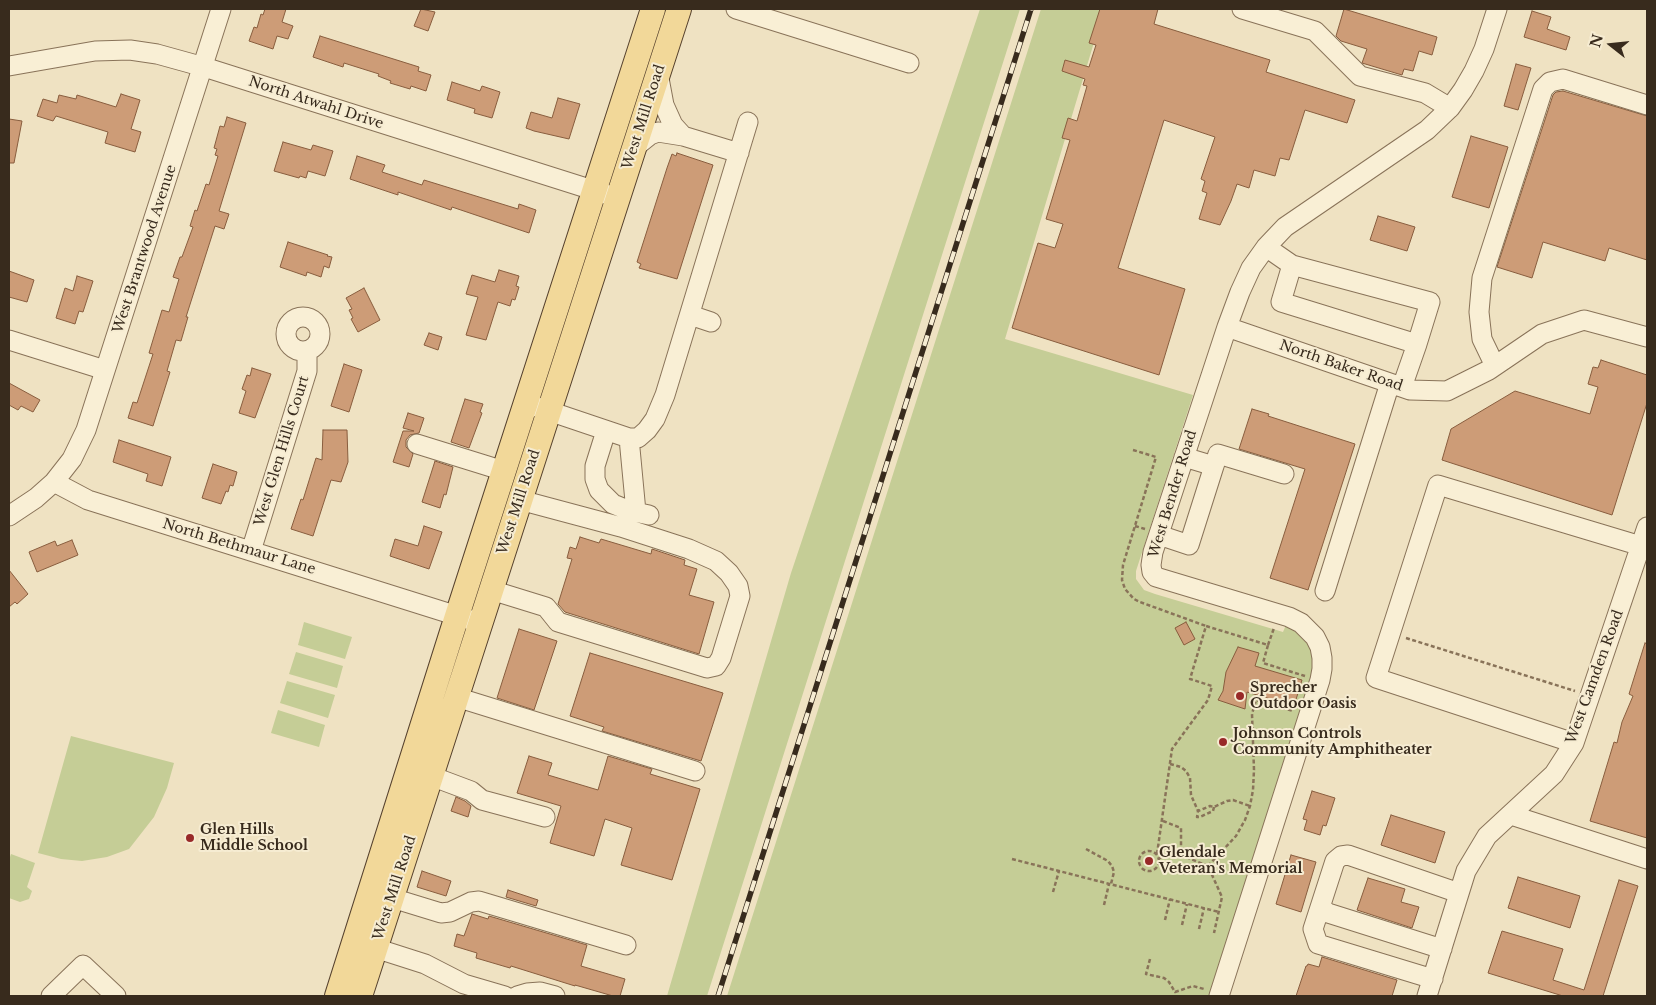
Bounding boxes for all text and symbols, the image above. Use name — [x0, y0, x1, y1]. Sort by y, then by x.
north arrow — [1586, 20, 1636, 70]
text: N — [1586, 32, 1607, 50]
street label: West Mill Road — [619, 62, 669, 172]
street label: North Atwahl Drive — [246, 73, 386, 133]
street label: West Brantwood Avenue — [110, 163, 180, 335]
street label: North Baker Road — [1277, 337, 1405, 395]
street label: West Glen Hills Court — [251, 374, 313, 528]
street label: West Bender Road — [1146, 428, 1200, 560]
street label: West Mill Road — [494, 447, 544, 557]
street label: North Bethmaur Lane — [160, 516, 318, 578]
street label: West Camden Road — [1563, 608, 1627, 746]
place label: Sprecher Outdoor Oasis — [1250, 680, 1357, 712]
marker: Sprecher Outdoor Oasis — [1234, 690, 1246, 702]
place label: Johnson Controls Community Amphitheater — [1233, 726, 1432, 759]
marker: Johnson Controls Community Amphitheater — [1217, 736, 1229, 748]
place label: Glen Hills Middle School — [200, 822, 308, 854]
marker: Glen Hills Middle School — [184, 832, 196, 844]
street label: West Mill Road — [370, 833, 420, 943]
place label: Glendale Veteran's Memorial — [1159, 845, 1302, 878]
marker: Glendale Veteran's Memorial — [1143, 855, 1155, 867]

